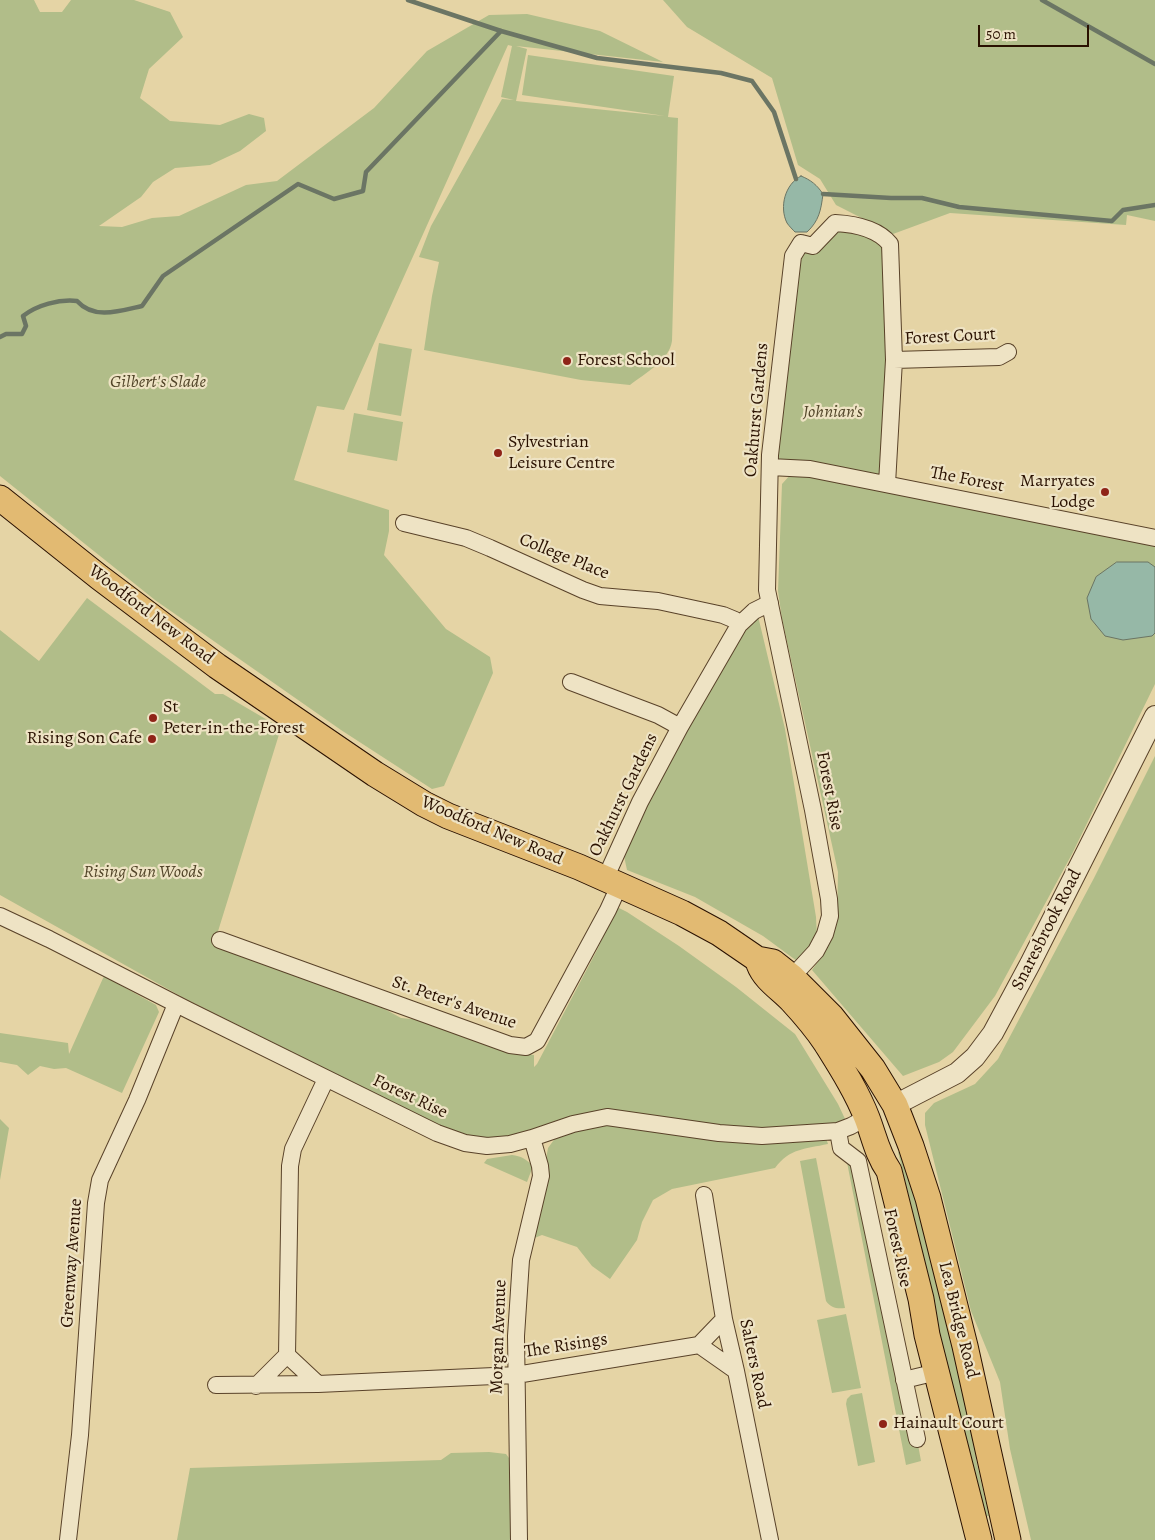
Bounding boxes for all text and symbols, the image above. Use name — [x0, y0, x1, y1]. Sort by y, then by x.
scale bar — [980, 15, 1091, 47]
text: 50 m — [986, 24, 1016, 44]
street label: Forest Court — [904, 324, 996, 350]
street label: Oakhurst Gardens — [740, 342, 774, 478]
place label: Forest School — [577, 350, 675, 372]
marker: Forest School — [561, 355, 573, 367]
park label: Gilbert's Slade — [110, 372, 206, 394]
park label: Johnian's — [803, 402, 863, 424]
place label: Sylvestrian Leisure Centre — [508, 432, 615, 474]
marker: Sylvestrian Leisure Centre — [492, 447, 504, 459]
street label: The Forest — [928, 462, 1006, 498]
place label: Marryates Lodge — [1020, 471, 1095, 514]
marker: Marryates Lodge — [1099, 486, 1111, 498]
street label: College Place — [516, 529, 612, 585]
street label: Woodford New Road — [84, 561, 218, 669]
place label: St Peter-in-the-Forest — [163, 697, 305, 740]
marker: St Peter-in-the-Forest — [147, 712, 159, 724]
place label: Rising Son Cafe — [26, 728, 142, 750]
street label: Oakhurst Gardens — [585, 730, 663, 860]
marker: Rising Son Cafe — [146, 733, 158, 745]
street label: Forest Rise — [811, 750, 847, 832]
street label: Woodford New Road — [418, 791, 566, 871]
park label: Rising Sun Woods — [83, 862, 203, 884]
street label: Snaresbrook Road — [1007, 866, 1087, 994]
street label: St. Peter's Avenue — [389, 972, 519, 1034]
street label: Forest Rise — [369, 1070, 451, 1124]
street label: Greenway Avenue — [57, 1198, 87, 1328]
street label: Forest Rise — [878, 1207, 916, 1289]
street label: Lea Bridge Road — [933, 1259, 983, 1381]
street label: Morgan Avenue — [486, 1279, 512, 1395]
street label: Salters Road — [734, 1317, 774, 1411]
street label: The Risings — [523, 1329, 609, 1363]
place label: Hainault Court — [893, 1413, 1004, 1435]
marker: Hainault Court — [877, 1418, 889, 1430]

